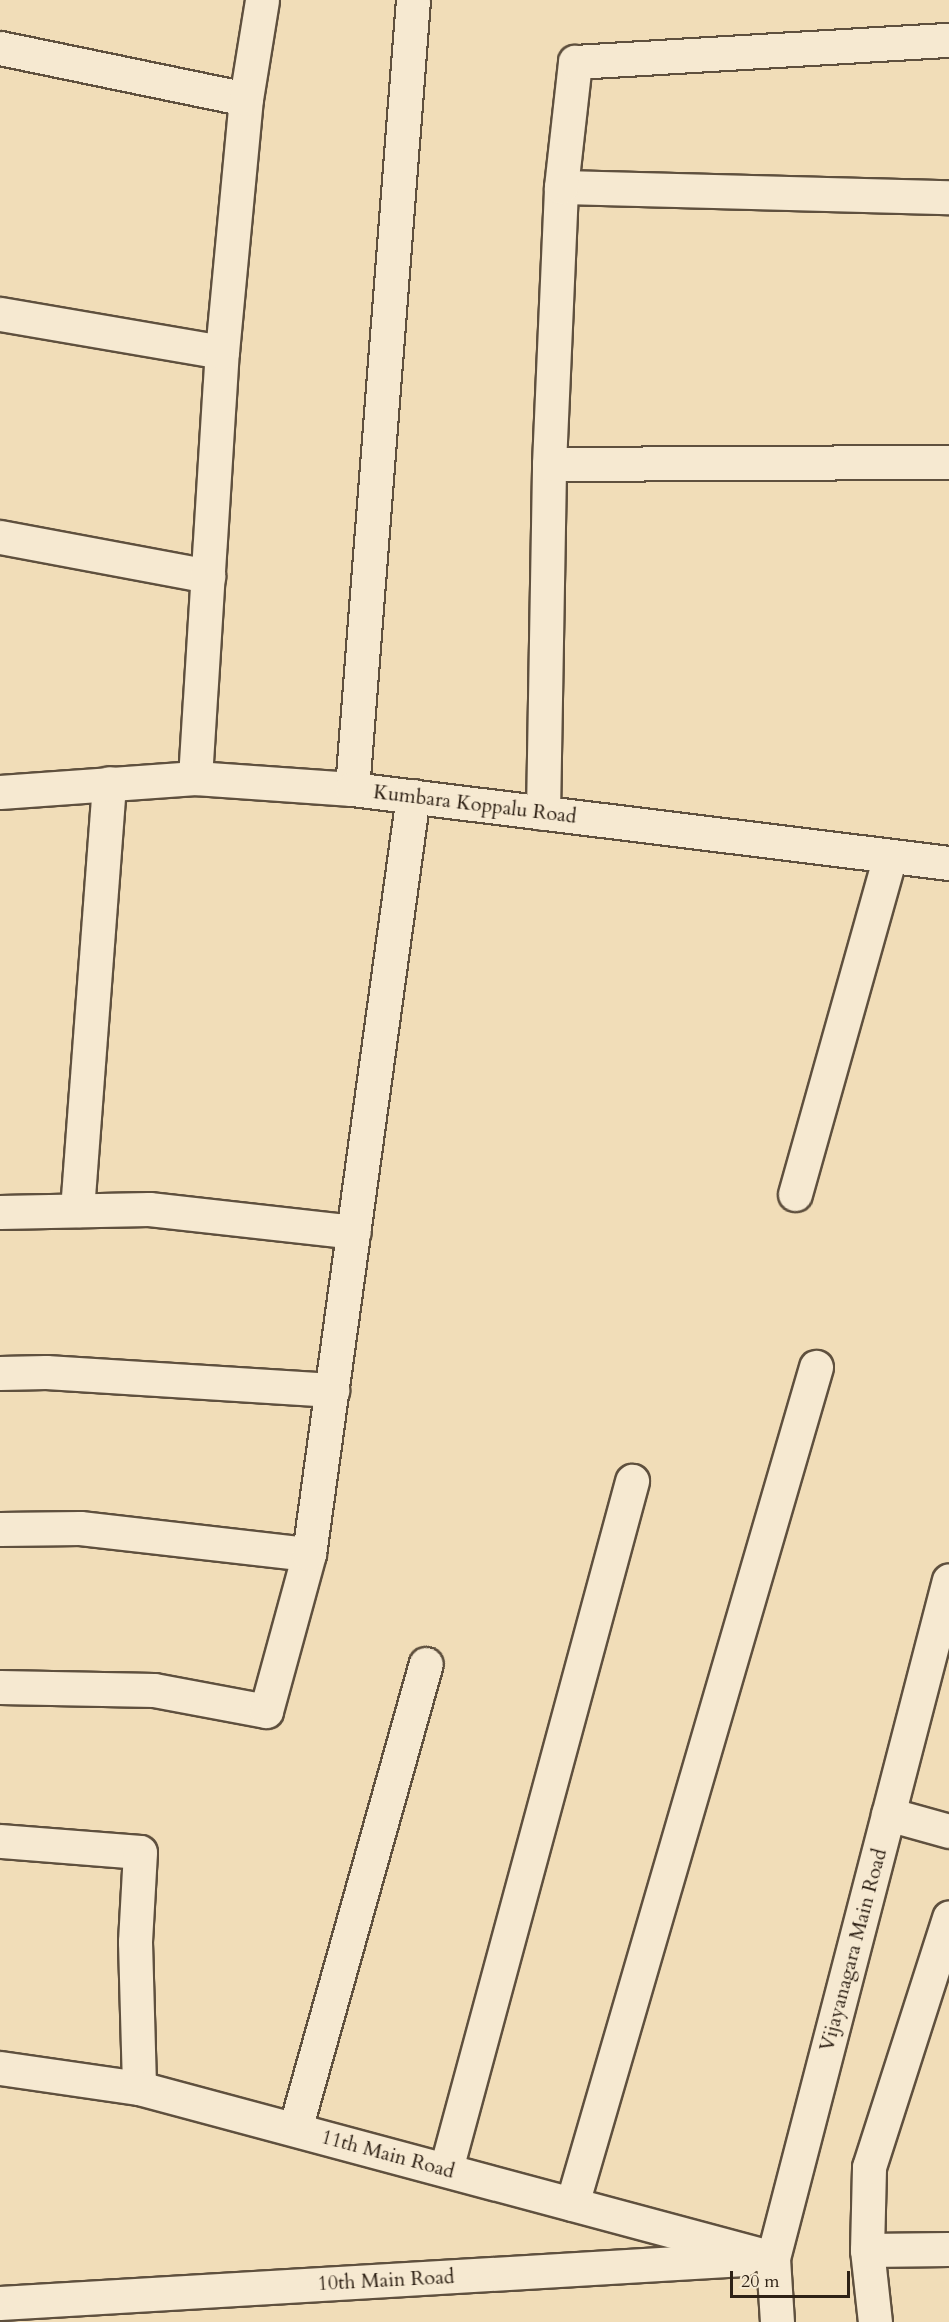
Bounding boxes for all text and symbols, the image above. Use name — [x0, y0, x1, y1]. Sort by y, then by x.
street label: Kumbara Koppalu Road — [372, 780, 578, 828]
street label: Vijayanagara Main Road — [814, 1846, 892, 2054]
street label: 11th Main Road — [319, 2125, 457, 2183]
scale bar — [733, 2259, 853, 2297]
street label: 10th Main Road — [317, 2264, 455, 2296]
text: 20 m — [741, 2269, 780, 2294]

